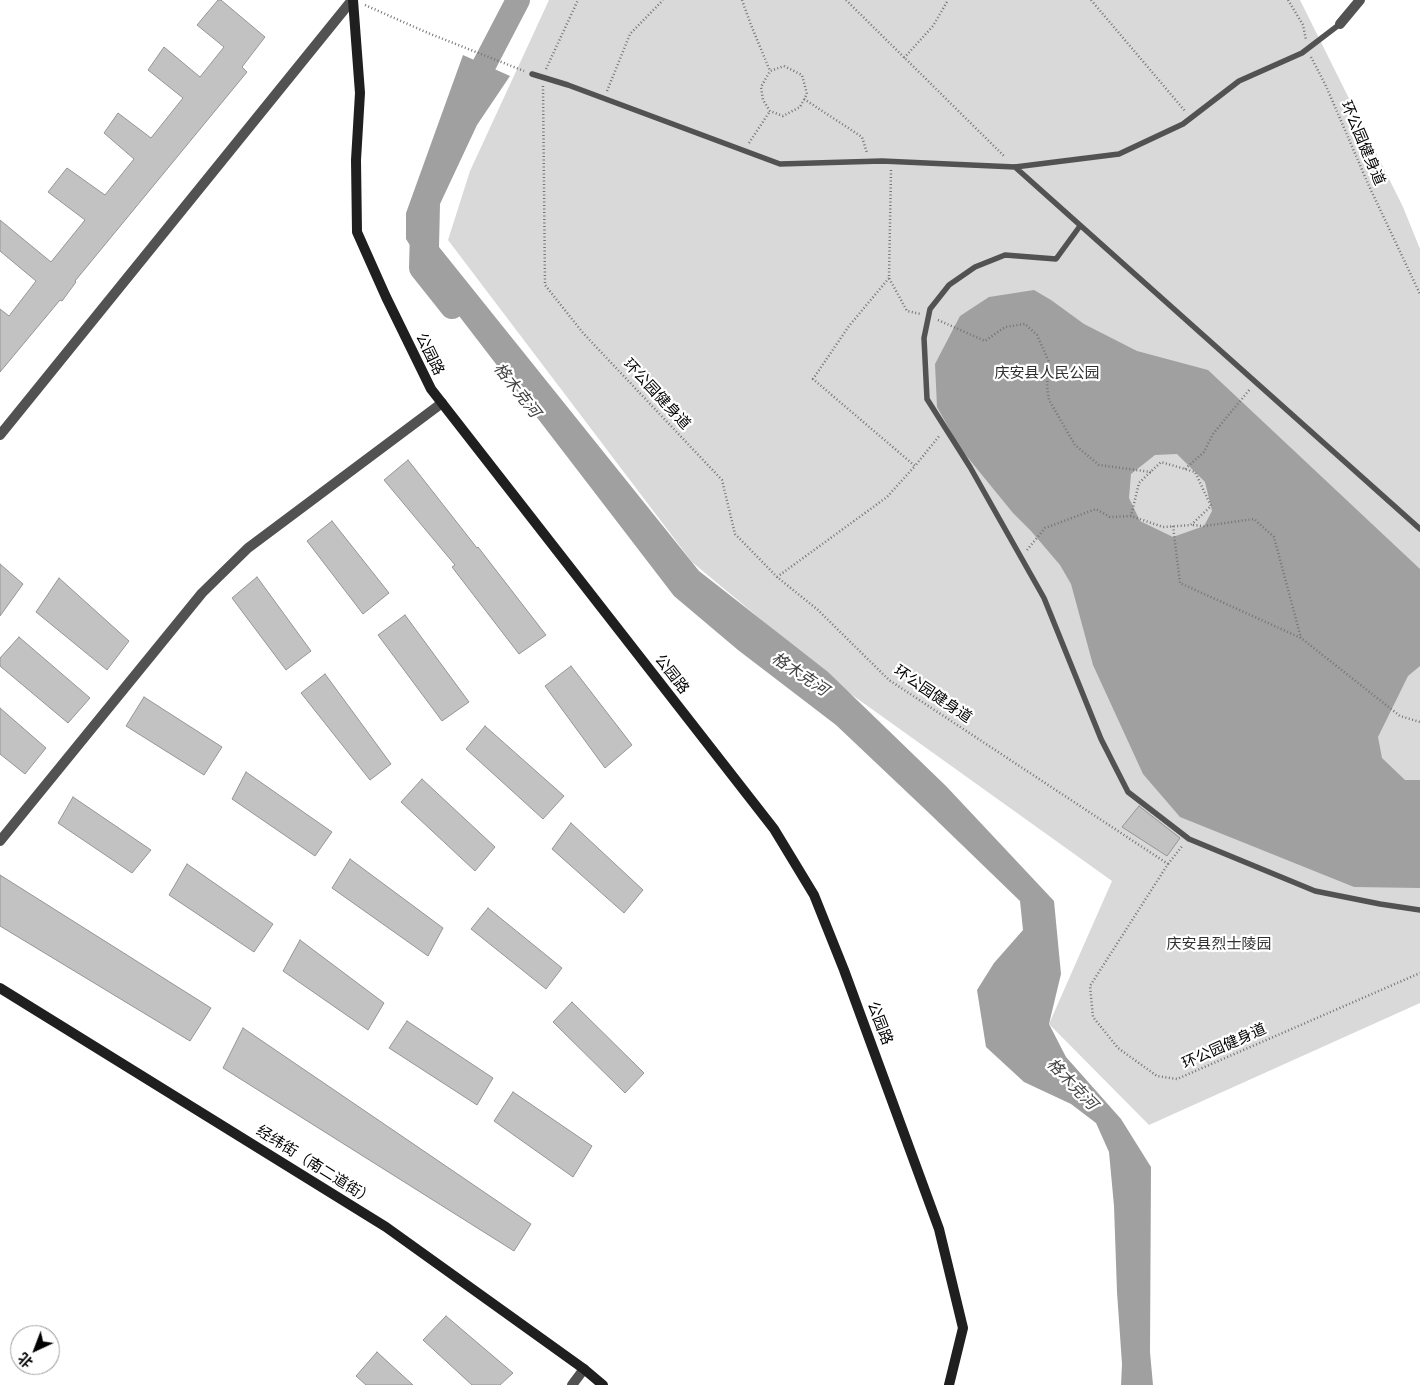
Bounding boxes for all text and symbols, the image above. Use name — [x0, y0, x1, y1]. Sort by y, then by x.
street label: 环公园健身道 — [1337, 98, 1389, 188]
street label: 公园路 — [412, 330, 448, 378]
street label: 环公园健身道 — [620, 355, 694, 433]
water label: 格木克河 — [490, 359, 544, 421]
park label: 庆安县人民公园 — [995, 364, 1099, 382]
water label: 格木克河 — [768, 648, 832, 700]
street label: 公园路 — [651, 651, 693, 697]
street label: 环公园健身道 — [891, 661, 975, 727]
park label: 庆安县烈士陵园 — [1167, 935, 1271, 953]
street label: 公园路 — [864, 999, 896, 1047]
street label: 环公园健身道 — [1179, 1019, 1269, 1073]
water label: 格木克河 — [1043, 1054, 1101, 1114]
street label: 经纬街（南二道街） — [253, 1122, 377, 1208]
north arrow — [10, 1325, 60, 1375]
text: 北 — [14, 1350, 36, 1372]

